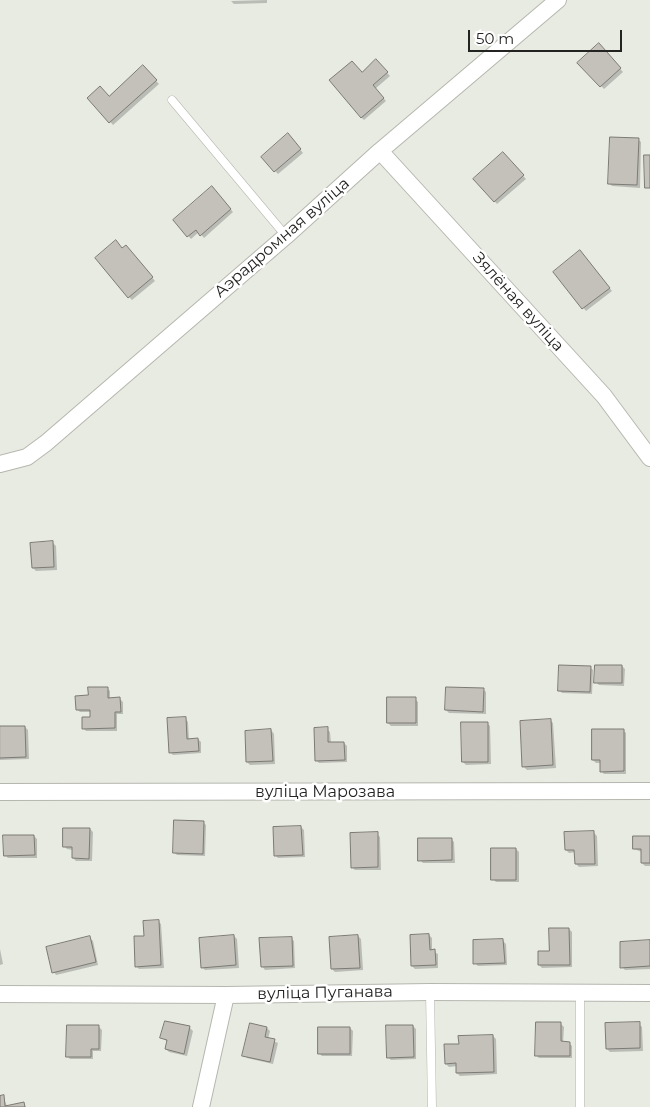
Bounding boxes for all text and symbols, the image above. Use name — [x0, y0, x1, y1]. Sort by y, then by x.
scale bar — [470, 20, 624, 52]
text: 50 m — [476, 29, 514, 48]
street label: Аэрадромная вуліца — [211, 174, 353, 302]
street label: Зялёная вуліца — [468, 249, 568, 355]
street label: вуліца Марозава — [255, 782, 395, 802]
street label: вуліца Пуганава — [257, 982, 393, 1004]

